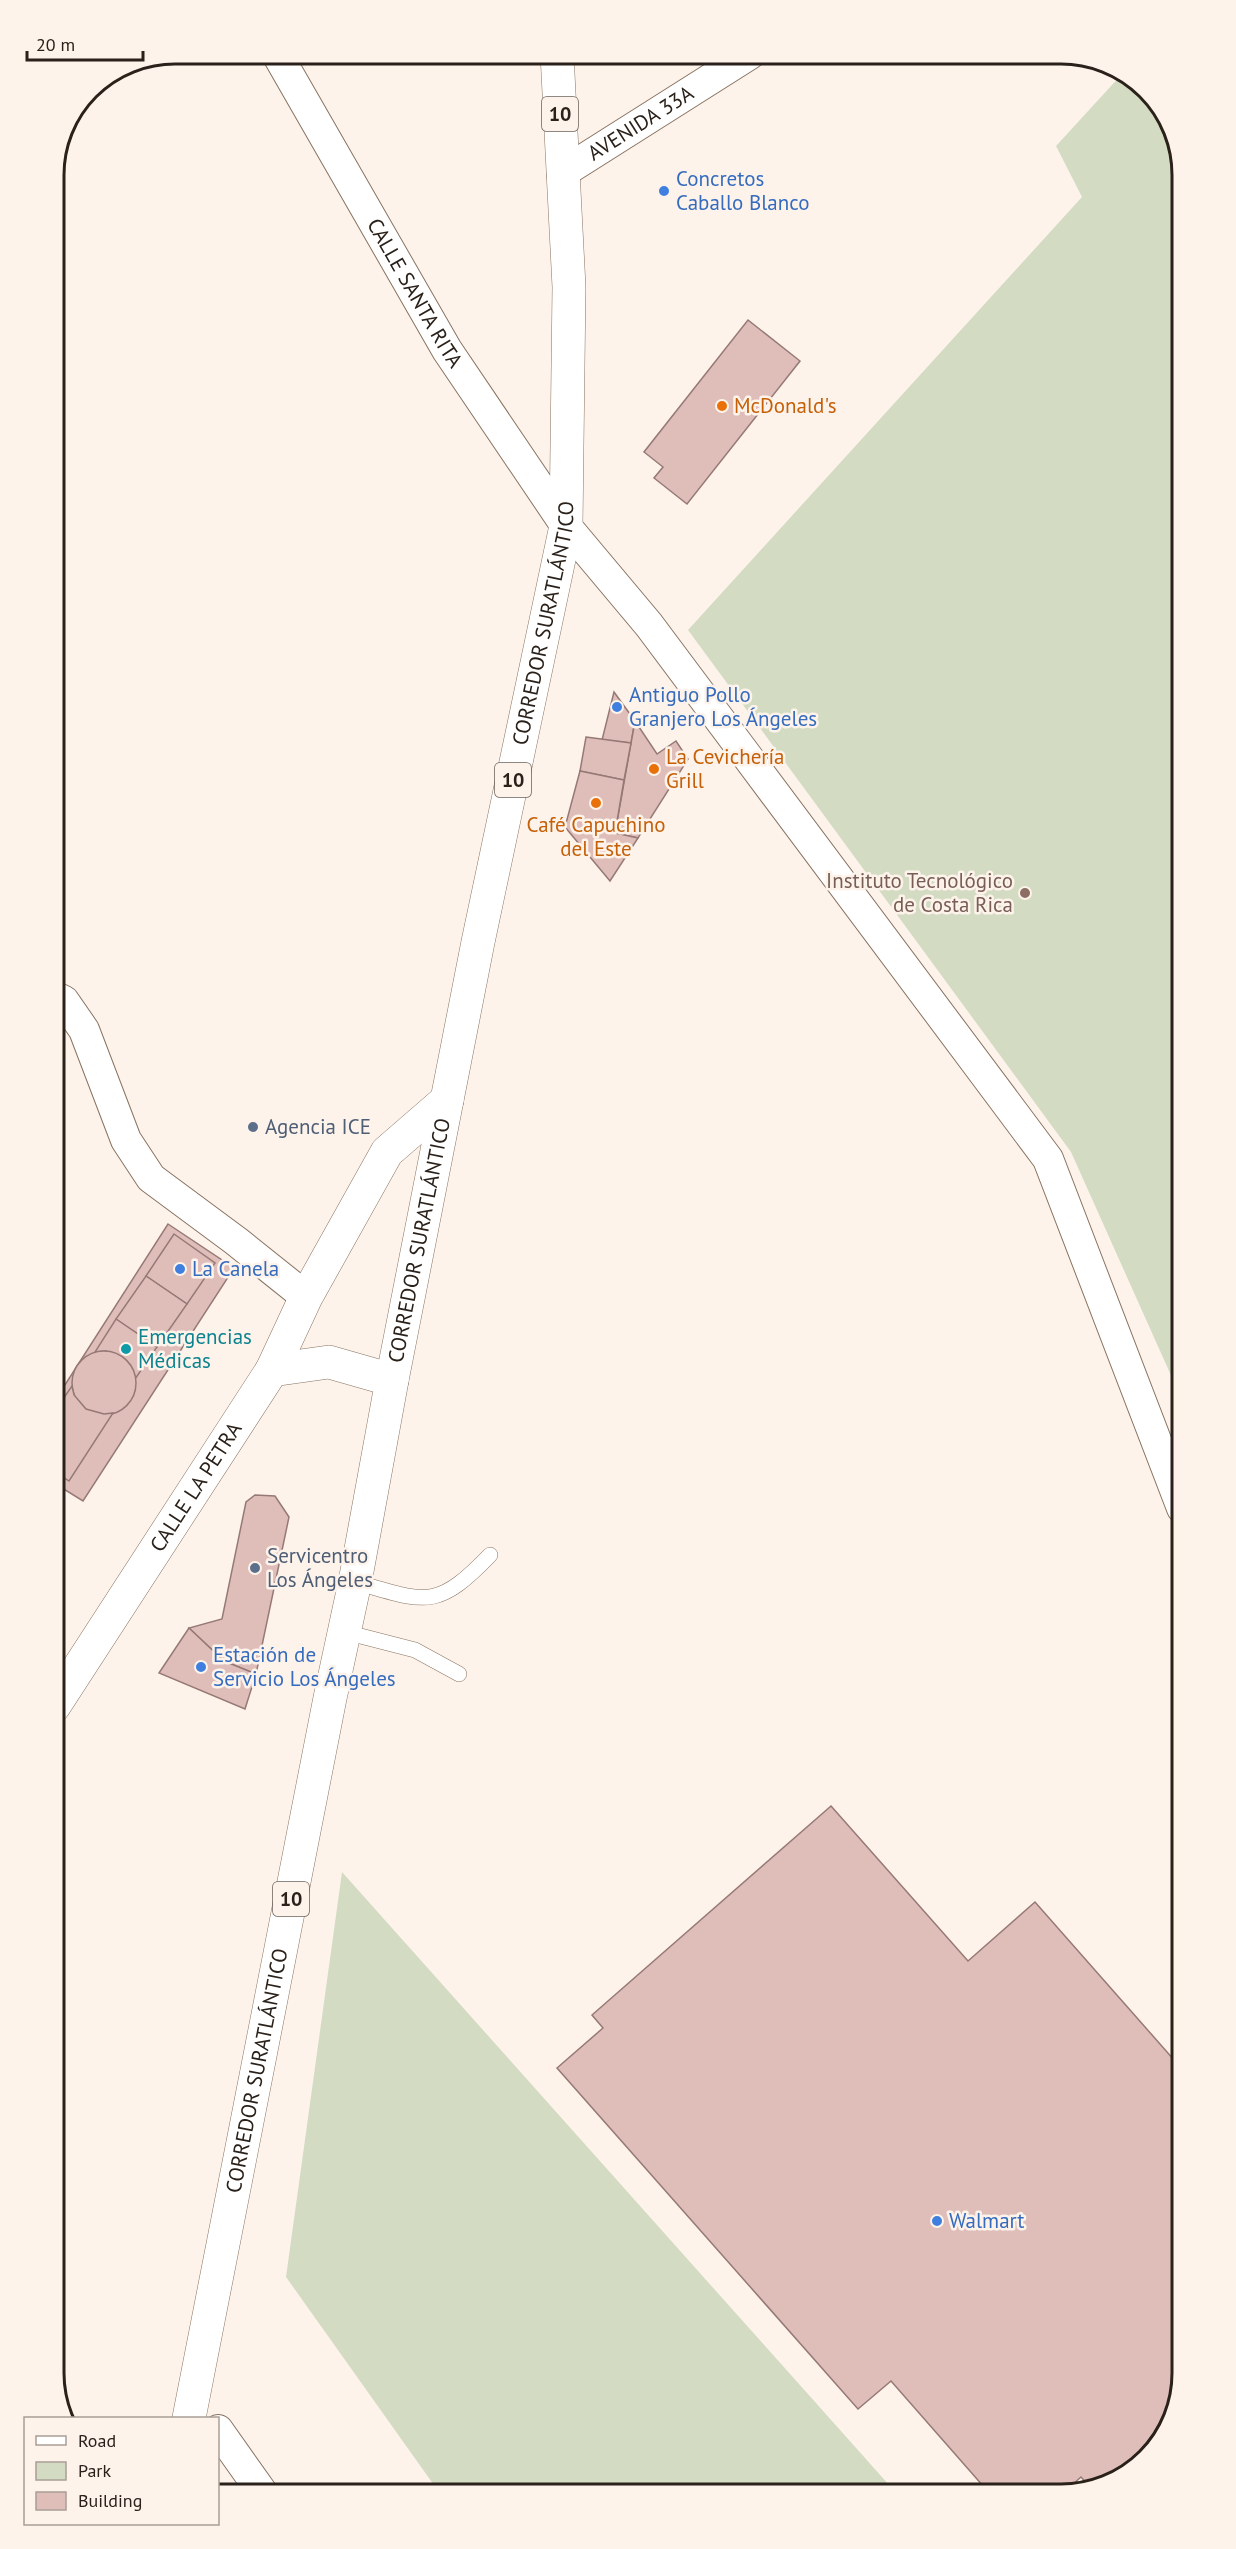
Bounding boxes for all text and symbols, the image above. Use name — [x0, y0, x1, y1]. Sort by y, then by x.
scale bar — [27, 24, 142, 62]
text: 20 m — [36, 33, 75, 56]
street label: AVENIDA 33A — [582, 79, 699, 166]
road number: 10 — [542, 97, 578, 131]
place label: Concretos Caballo Blanco — [676, 165, 809, 216]
marker: Concretos Caballo Blanco — [657, 184, 671, 198]
street label: CALLE SANTA RITA — [361, 213, 470, 373]
place label: McDonald's — [734, 392, 837, 419]
marker: McDonald's — [715, 399, 729, 413]
street label: CORREDOR SURATLÁNTICO — [506, 501, 579, 747]
place label: Antiguo Pollo Granjero Los Ángeles — [629, 681, 817, 732]
marker: Antiguo Pollo Granjero Los Ángeles — [610, 700, 624, 714]
place label: La Cevichería Grill — [666, 743, 784, 794]
marker: La Cevichería Grill — [647, 762, 661, 776]
road number: 10 — [495, 763, 531, 797]
marker: Café Capuchino del Este — [589, 796, 603, 810]
place label: Café Capuchino del Este — [527, 811, 665, 862]
place label: Instituto Tecnológico de Costa Rica — [826, 867, 1013, 918]
marker: Instituto Tecnológico de Costa Rica — [1018, 886, 1032, 900]
place label: Agencia ICE — [265, 1113, 371, 1140]
street label: CORREDOR SURATLÁNTICO — [382, 1116, 456, 1365]
marker: Agencia ICE — [246, 1120, 260, 1134]
place label: La Canela — [192, 1255, 279, 1282]
marker: La Canela — [173, 1262, 187, 1276]
place label: Emergencias Médicas — [138, 1323, 252, 1374]
marker: Emergencias Médicas — [119, 1342, 133, 1356]
street label: CALLE LA PETRA — [144, 1416, 248, 1557]
place label: Servicentro Los Ángeles — [267, 1542, 373, 1593]
marker: Servicentro Los Ángeles — [248, 1561, 262, 1575]
place label: Estación de Servicio Los Ángeles — [213, 1641, 396, 1692]
marker: Estación de Servicio Los Ángeles — [194, 1660, 208, 1674]
road number: 10 — [273, 1882, 309, 1916]
street label: CORREDOR SURATLÁNTICO — [219, 1946, 294, 2195]
place label: Walmart — [949, 2207, 1024, 2234]
marker: Walmart — [930, 2214, 944, 2228]
legend — [24, 2417, 219, 2525]
text: Road — [78, 2429, 116, 2452]
text: Park — [78, 2459, 111, 2482]
text: Building — [78, 2489, 142, 2512]

